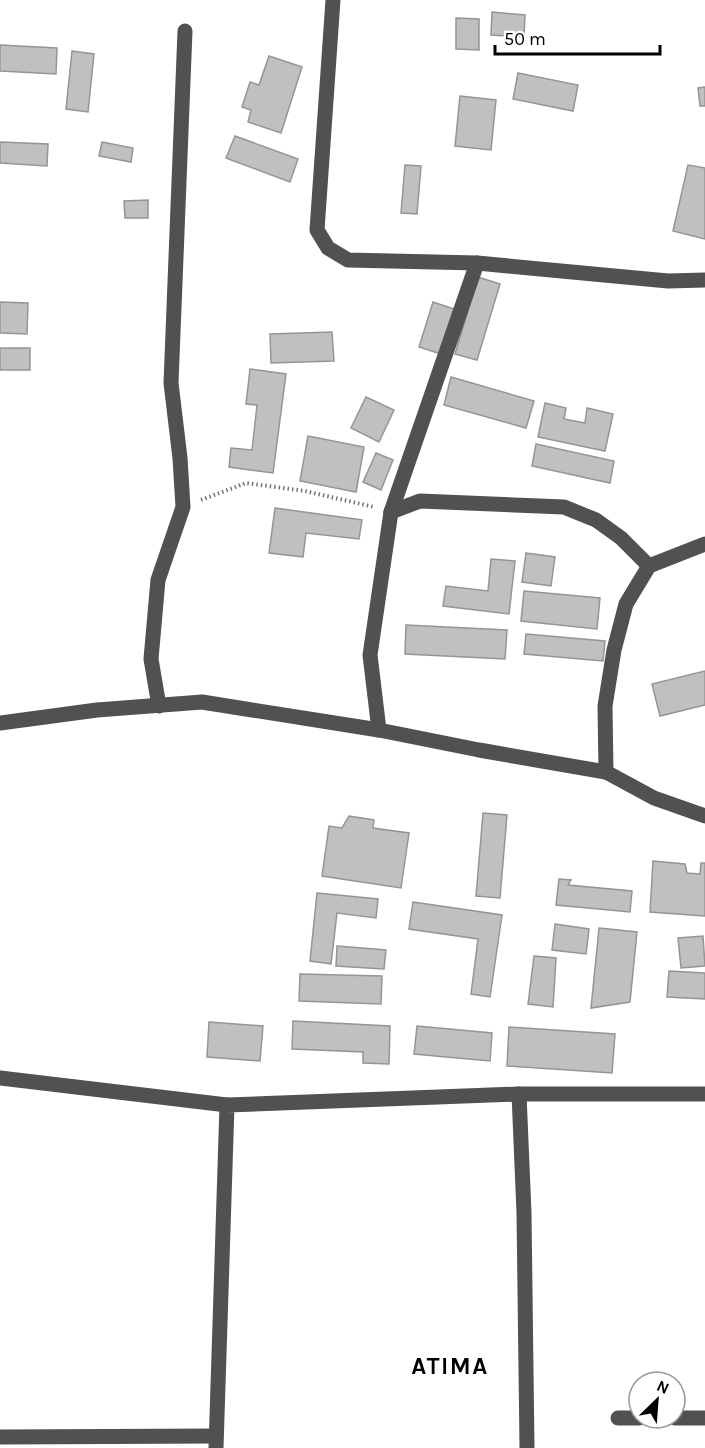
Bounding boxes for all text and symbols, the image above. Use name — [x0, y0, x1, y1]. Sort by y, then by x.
scale bar — [495, 18, 660, 56]
text: 50 m — [504, 28, 546, 50]
district label: ATIMA — [411, 1352, 489, 1380]
north arrow — [627, 1370, 687, 1430]
text: N — [654, 1376, 672, 1398]

